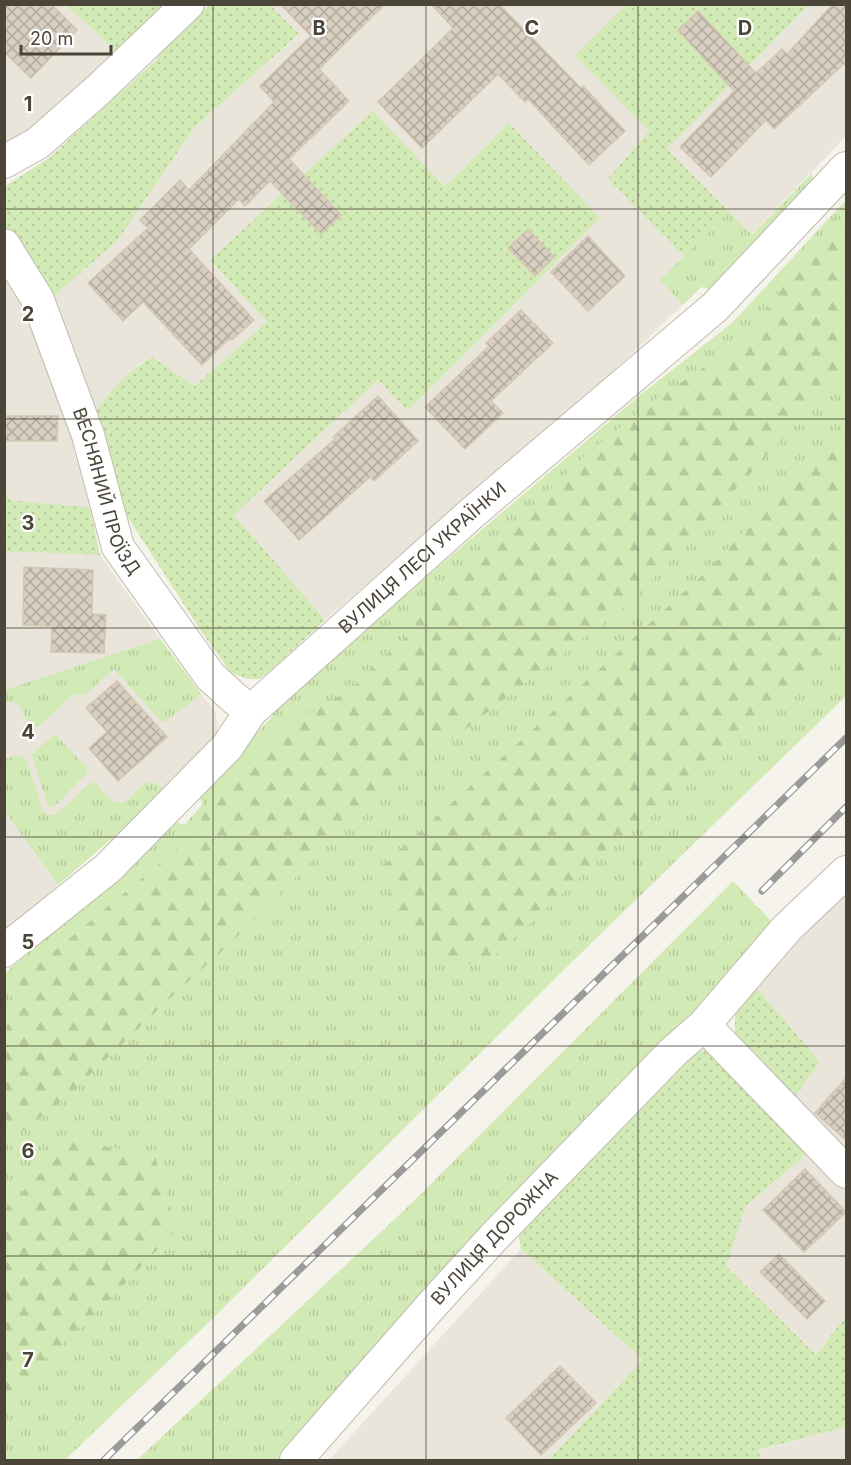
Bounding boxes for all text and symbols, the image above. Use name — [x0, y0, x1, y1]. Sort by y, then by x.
text: B — [312, 16, 326, 40]
text: C — [525, 16, 539, 40]
text: D — [738, 16, 752, 40]
scale bar — [21, 18, 111, 56]
text: 20 m — [30, 28, 73, 49]
text: 1 — [24, 92, 32, 116]
text: 2 — [22, 302, 34, 326]
street label: ВЕСНЯНИЙ ПРОЇЗД — [69, 404, 145, 578]
street label: ВУЛИЦЯ ЛЕСІ УКРАЇНКИ — [334, 478, 510, 637]
text: 3 — [22, 511, 34, 535]
text: 4 — [21, 720, 35, 744]
text: 5 — [22, 930, 34, 954]
text: 6 — [22, 1139, 35, 1163]
street label: ВУЛИЦЯ ДОРОЖНА — [427, 1166, 562, 1309]
text: 7 — [22, 1348, 34, 1372]

